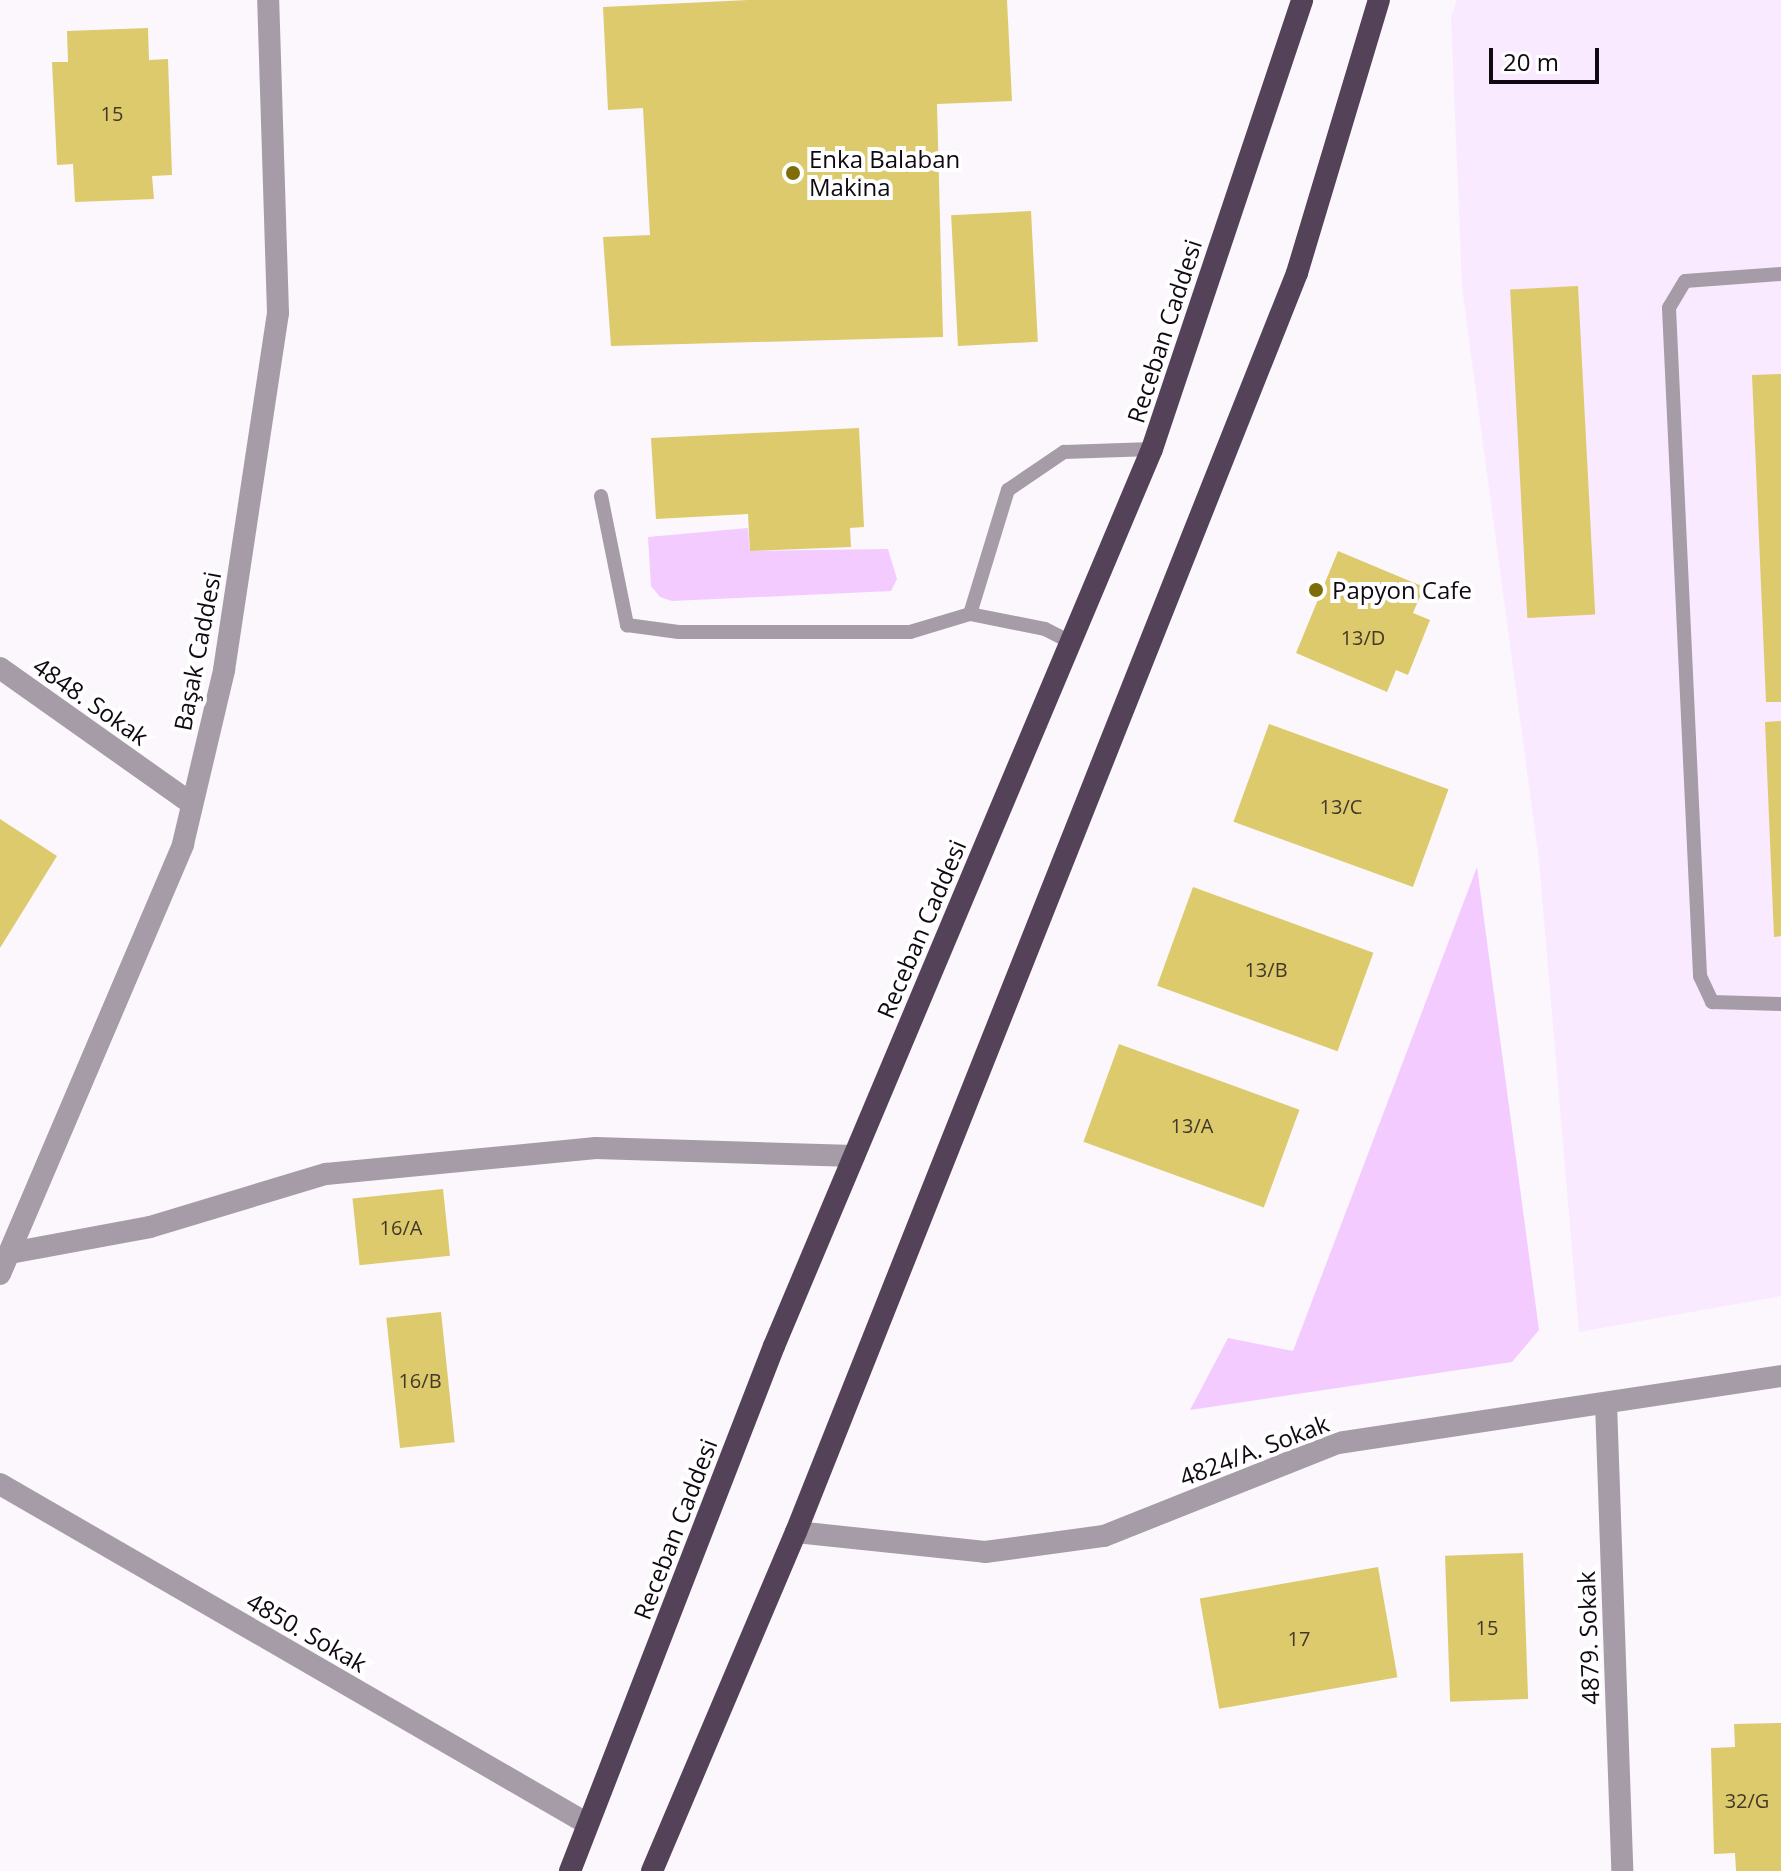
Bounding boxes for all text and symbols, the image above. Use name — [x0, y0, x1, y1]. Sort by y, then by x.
scale bar — [1493, 32, 1603, 82]
text: 20 m — [1503, 45, 1559, 78]
house number: 15 — [101, 101, 123, 125]
place label: Enka Balaban Makina — [809, 145, 960, 201]
marker: Enka Balaban Makina — [784, 164, 802, 182]
street label: Receban Caddesi — [1121, 236, 1207, 426]
street label: Başak Caddesi — [167, 569, 227, 733]
place label: Papyon Cafe — [1332, 576, 1472, 604]
marker: Papyon Cafe — [1307, 581, 1325, 599]
house number: 13/D — [1341, 625, 1385, 649]
street label: 4848. Sokak — [28, 651, 154, 751]
house number: 13/C — [1320, 794, 1362, 818]
street label: Receban Caddesi — [870, 835, 972, 1023]
house number: 13/B — [1244, 957, 1288, 981]
house number: 13/A — [1171, 1113, 1213, 1137]
house number: 16/A — [380, 1215, 422, 1239]
house number: 16/B — [398, 1368, 442, 1392]
street label: 4824/A. Sokak — [1175, 1408, 1333, 1492]
street label: Receban Caddesi — [627, 1435, 723, 1623]
street label: 4879. Sokak — [1571, 1571, 1605, 1705]
street label: 4850. Sokak — [242, 1586, 372, 1678]
house number: 15 — [1476, 1615, 1498, 1639]
house number: 17 — [1288, 1626, 1310, 1650]
house number: 32/G — [1725, 1788, 1769, 1812]

